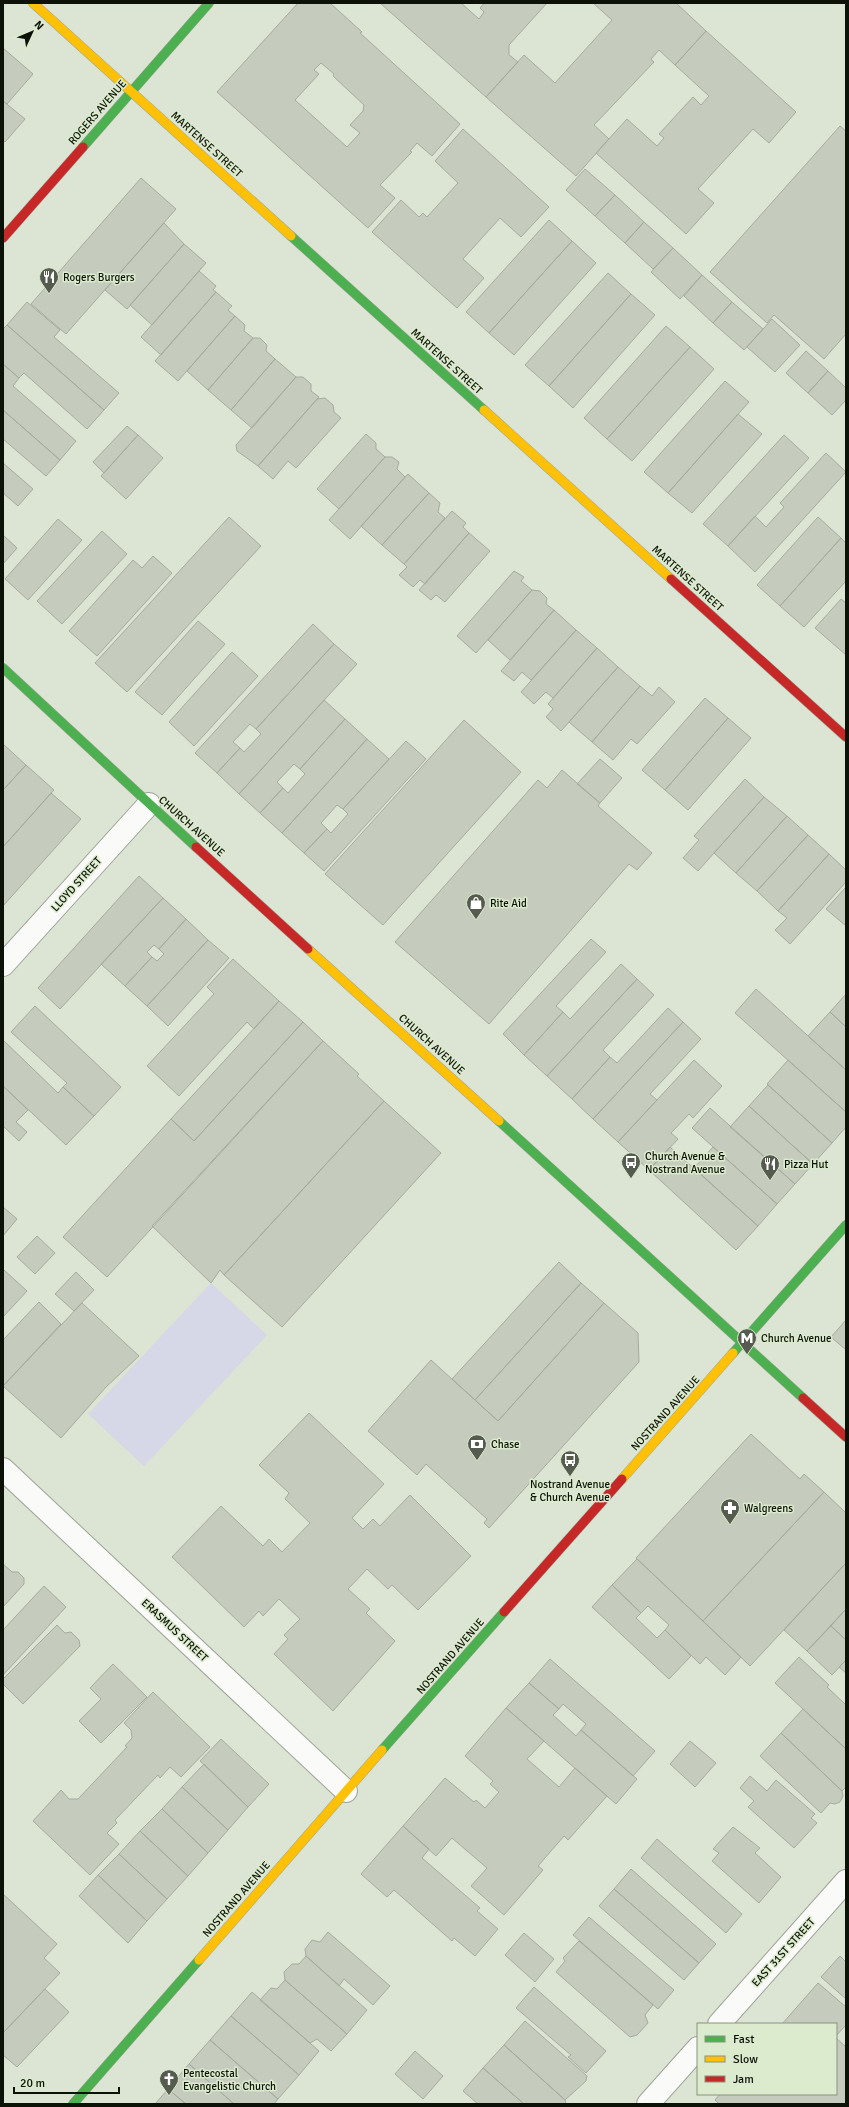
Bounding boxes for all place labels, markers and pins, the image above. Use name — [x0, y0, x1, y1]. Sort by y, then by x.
restaurant icon: Rogers Burgers — [38, 266, 60, 294]
place label: Rogers Burgers — [63, 271, 135, 284]
shop icon: Rite Aid — [465, 892, 487, 920]
place label: Rite Aid — [490, 897, 527, 910]
place label: Church Avenue & Nostrand Avenue — [645, 1150, 725, 1176]
bus stop icon: Church Avenue & Nostrand Avenue — [620, 1151, 642, 1179]
restaurant icon: Pizza Hut — [759, 1153, 781, 1181]
place label: Pizza Hut — [784, 1158, 828, 1171]
metro station icon: Church Avenue — [736, 1327, 758, 1355]
place label: Church Avenue — [761, 1332, 832, 1345]
bank icon: Chase — [466, 1433, 488, 1461]
place label: Chase — [491, 1438, 520, 1451]
bus stop icon: Nostrand Avenue & Church Avenue — [559, 1449, 581, 1477]
place label: Nostrand Avenue & Church Avenue — [530, 1478, 610, 1504]
pharmacy icon: Walgreens — [719, 1497, 741, 1525]
place label: Walgreens — [744, 1502, 793, 1515]
place label: Pentecostal Evangelistic Church — [183, 2067, 276, 2093]
church icon: Pentecostal Evangelistic Church — [158, 2068, 180, 2096]

